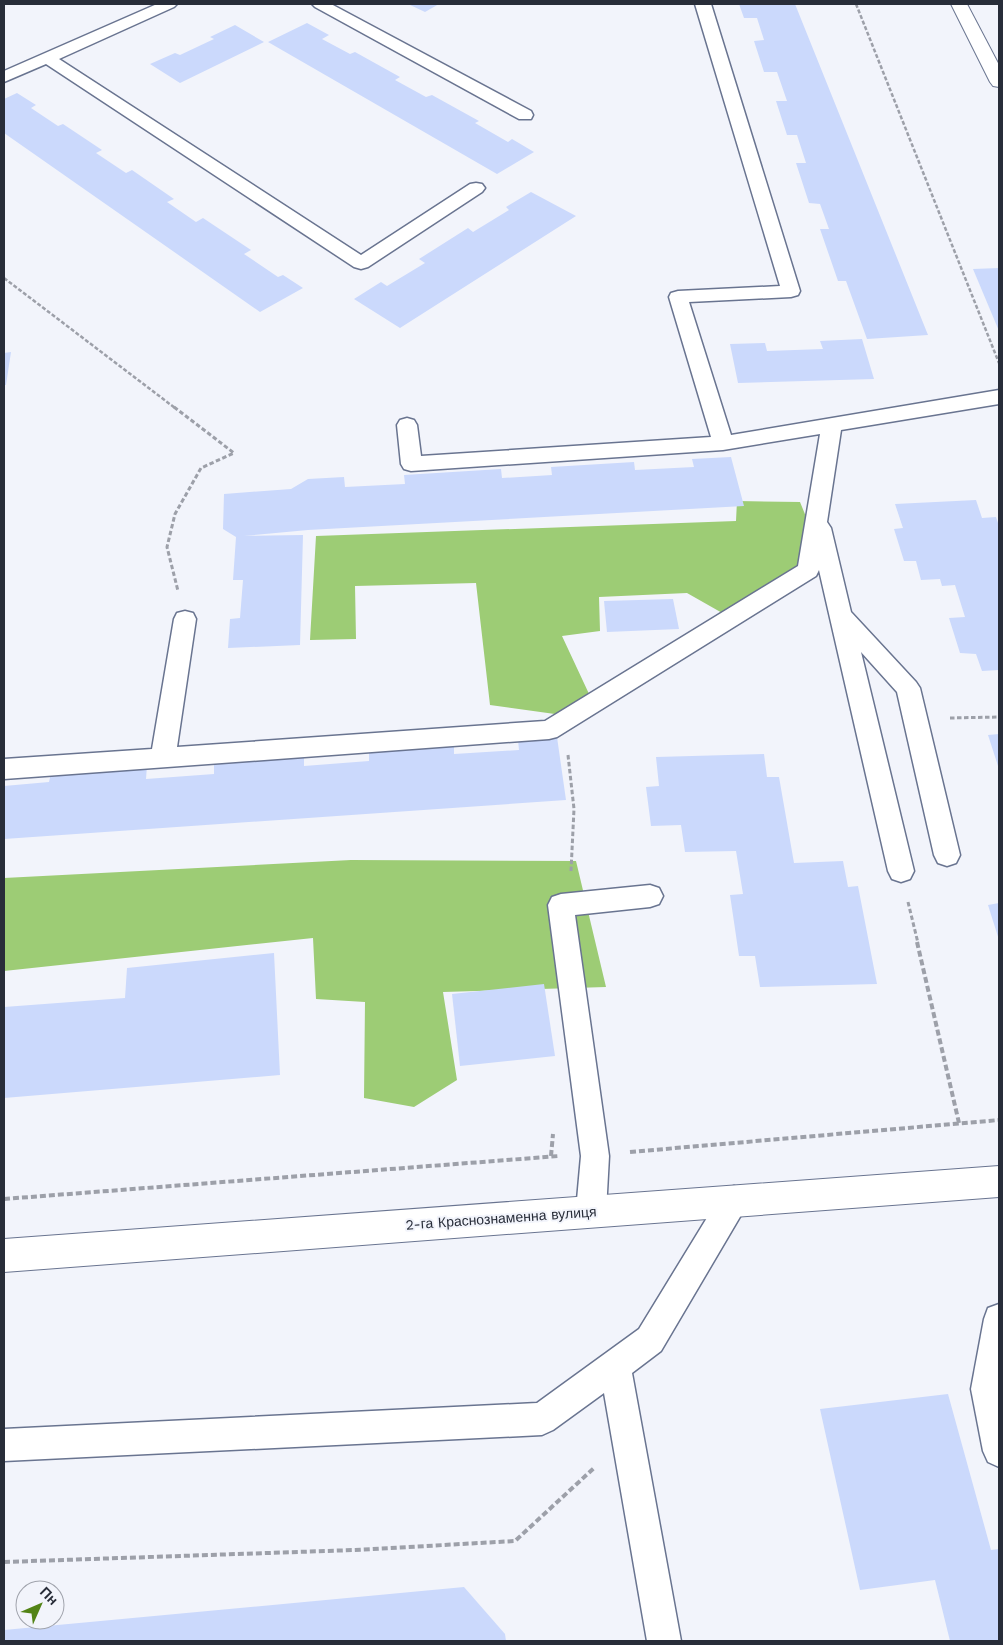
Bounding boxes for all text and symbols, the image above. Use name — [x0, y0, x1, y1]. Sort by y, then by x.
street label: 2-га Краснознаменна вулиця — [405, 1203, 597, 1233]
north arrow — [15, 1580, 65, 1630]
text: Пн — [37, 1584, 61, 1608]

